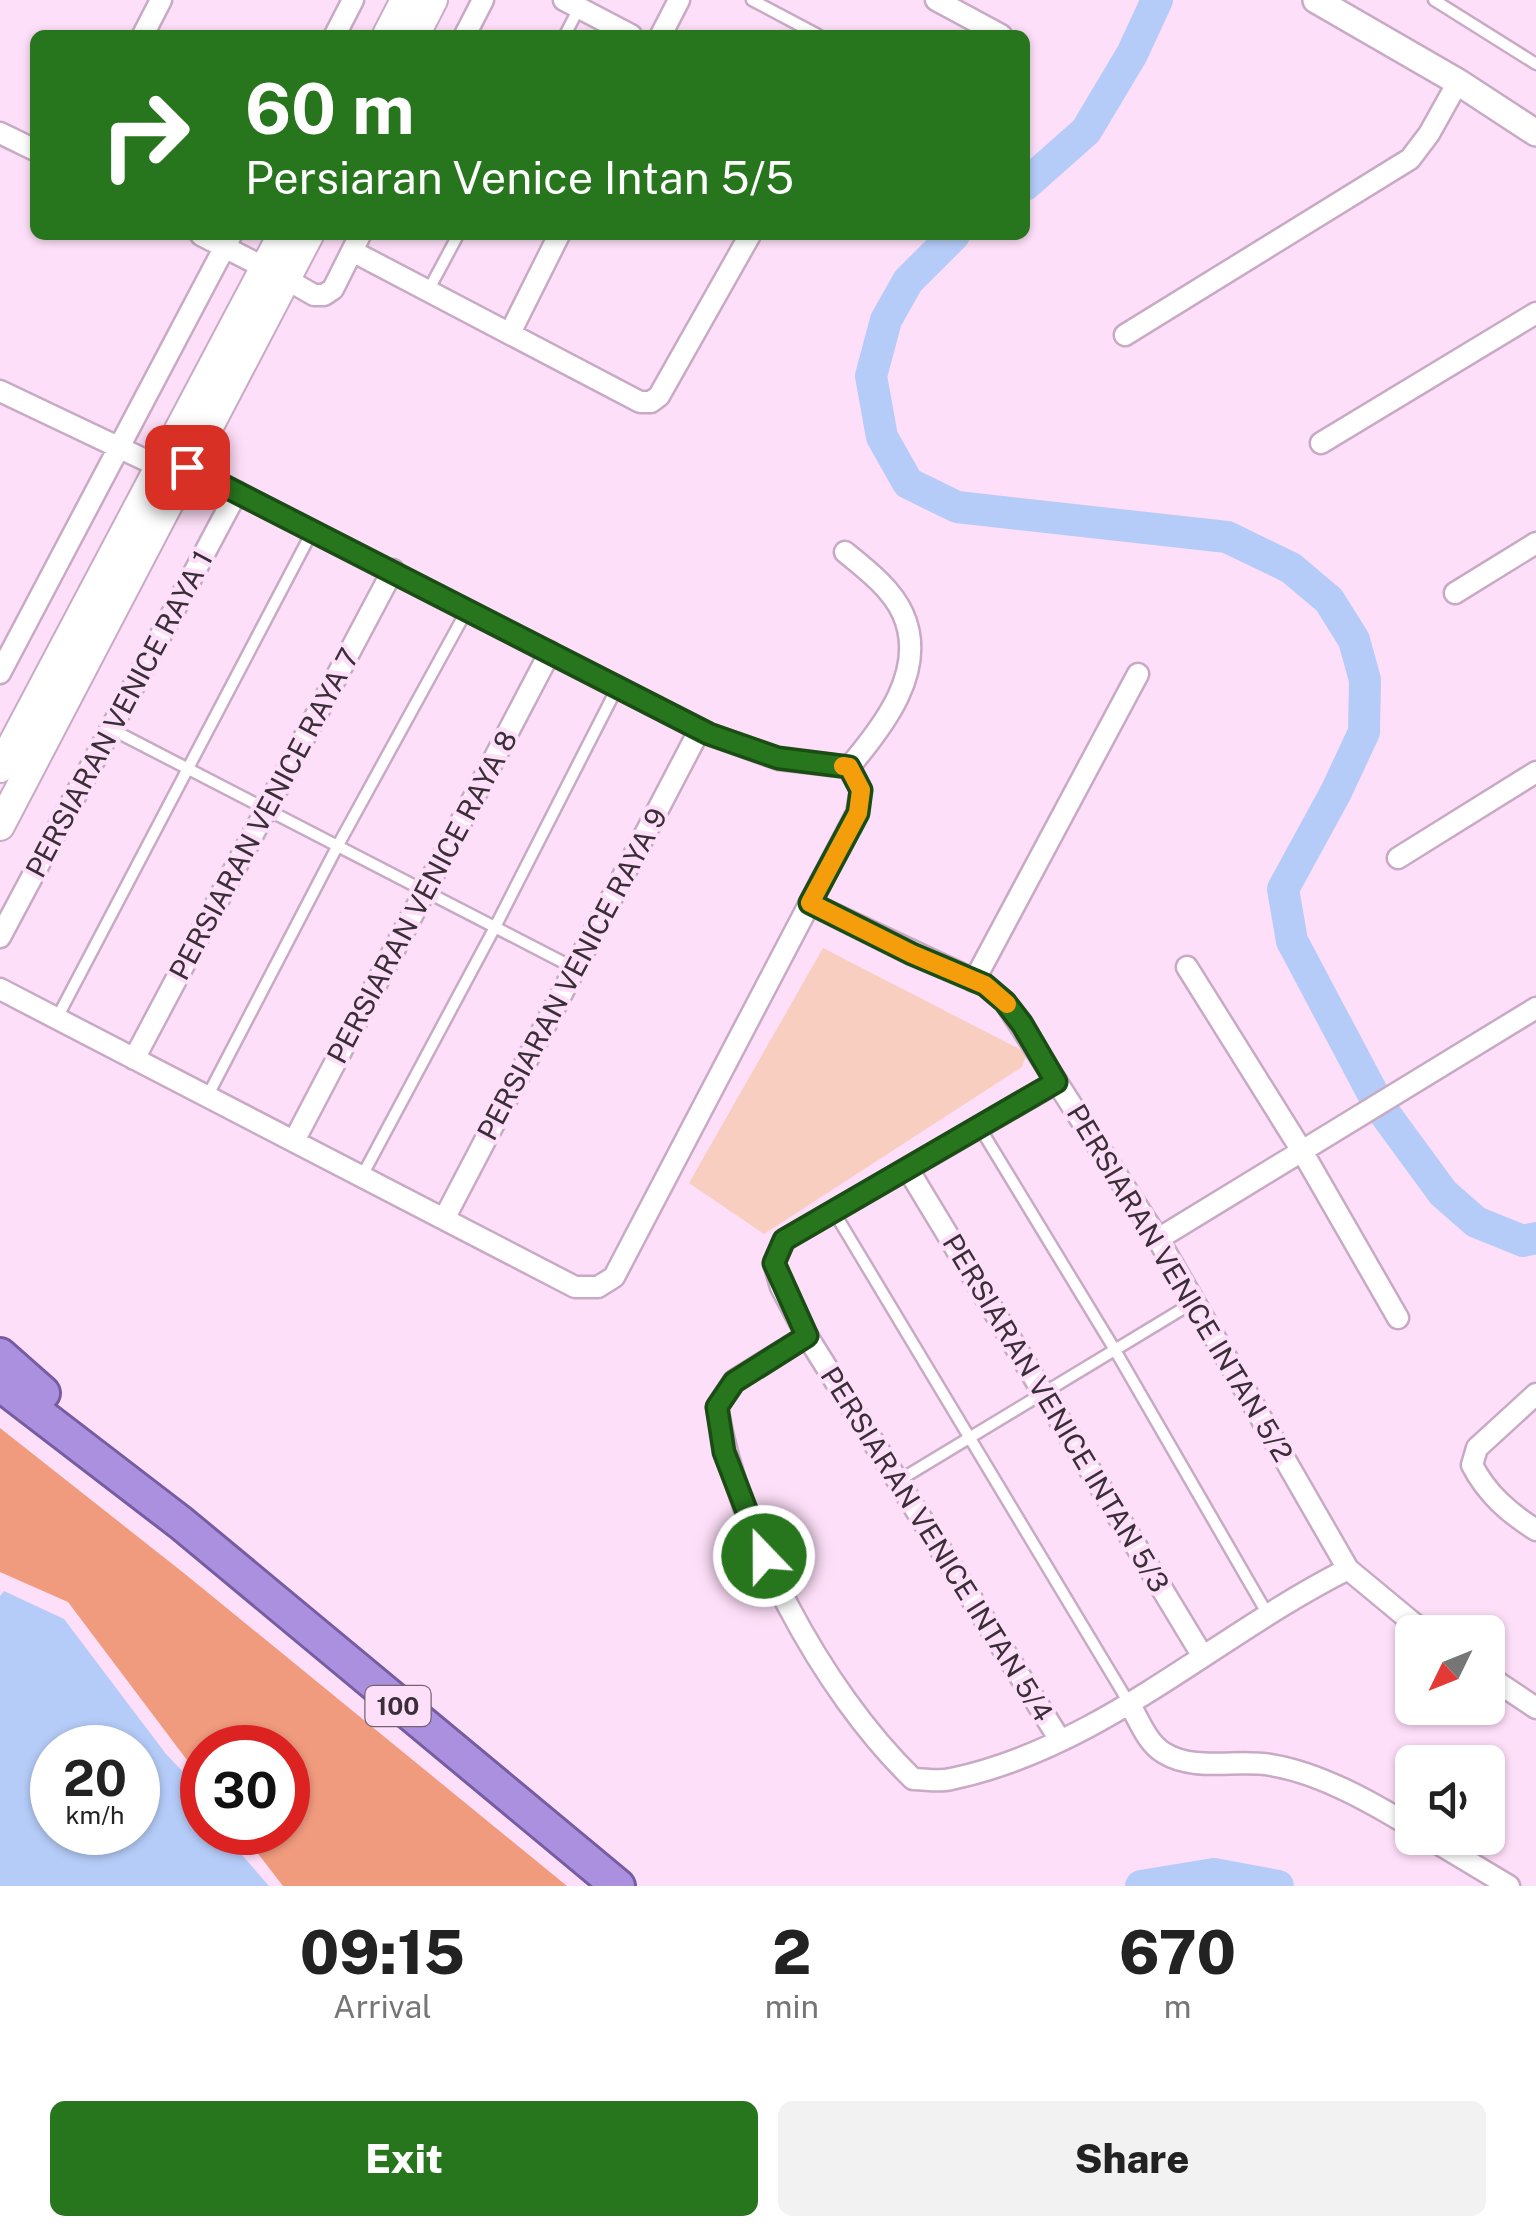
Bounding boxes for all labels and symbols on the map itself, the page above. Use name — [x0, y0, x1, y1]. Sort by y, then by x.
pin — [145, 425, 230, 510]
street label: PERSIARAN VENICE RAYA 1 — [18, 545, 219, 883]
street label: PERSIARAN VENICE RAYA 7 — [162, 642, 365, 985]
street label: PERSIARAN VENICE RAYA 8 — [320, 725, 523, 1069]
street label: PERSIARAN VENICE RAYA 9 — [470, 802, 673, 1145]
street label: PERSIARAN VENICE INTAN 5/2 — [1061, 1098, 1300, 1467]
street label: PERSIARAN VENICE INTAN 5/3 — [936, 1228, 1177, 1598]
street label: PERSIARAN VENICE INTAN 5/4 — [814, 1360, 1060, 1727]
position arrow — [712, 1504, 816, 1608]
north arrow — [1395, 1615, 1505, 1725]
road number: 100 — [366, 1686, 430, 1726]
speed limit sign: 30 — [180, 1725, 310, 1855]

